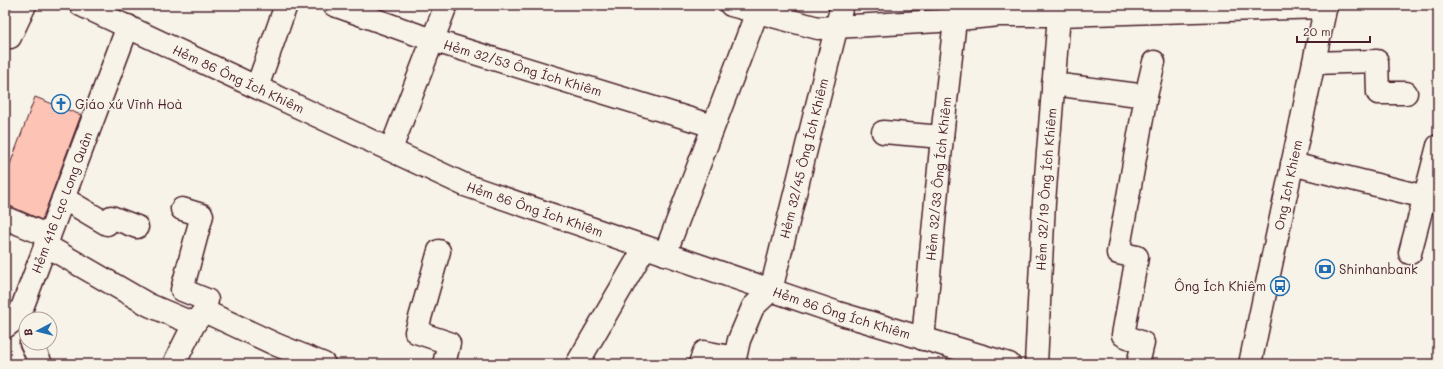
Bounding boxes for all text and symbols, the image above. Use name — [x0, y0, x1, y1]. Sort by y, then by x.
scale bar — [1297, 18, 1370, 44]
text: 20 m — [1303, 23, 1331, 39]
street label: Hẻm 32/53 Ông Ích Khiêm — [442, 35, 604, 100]
street label: Hẻm 86 Ông Ích Khiêm — [170, 40, 307, 117]
street label: Hẻm 32/45 Ông Ích Khiêm — [775, 76, 831, 240]
church icon: Giáo xứ Vĩnh Hoà — [50, 93, 72, 115]
place label: Giáo xứ Vĩnh Hoà — [75, 95, 183, 112]
street label: Hẻm 32/33 Ông Ích Khiêm — [921, 96, 954, 261]
street label: Hẻm 32/19 Ông Ích Khiêm — [1032, 107, 1060, 271]
street label: Hẻm 416 Lạc Long Quân — [27, 129, 96, 276]
street label: Ong Ich Khiem — [1270, 138, 1305, 232]
street label: Hẻm 86 Ông Ích Khiêm — [464, 177, 606, 240]
bank icon: Shinhanbank — [1314, 258, 1336, 280]
place label: Shinhanbank — [1339, 260, 1418, 277]
bus stop icon: Ông Ích Khiêm — [1269, 275, 1291, 297]
place label: Ông Ích Khiêm — [1174, 277, 1266, 294]
street label: Hẻm 86 Ông Ích Khiêm — [771, 282, 913, 342]
north arrow — [18, 311, 58, 351]
text: B — [20, 328, 35, 337]

